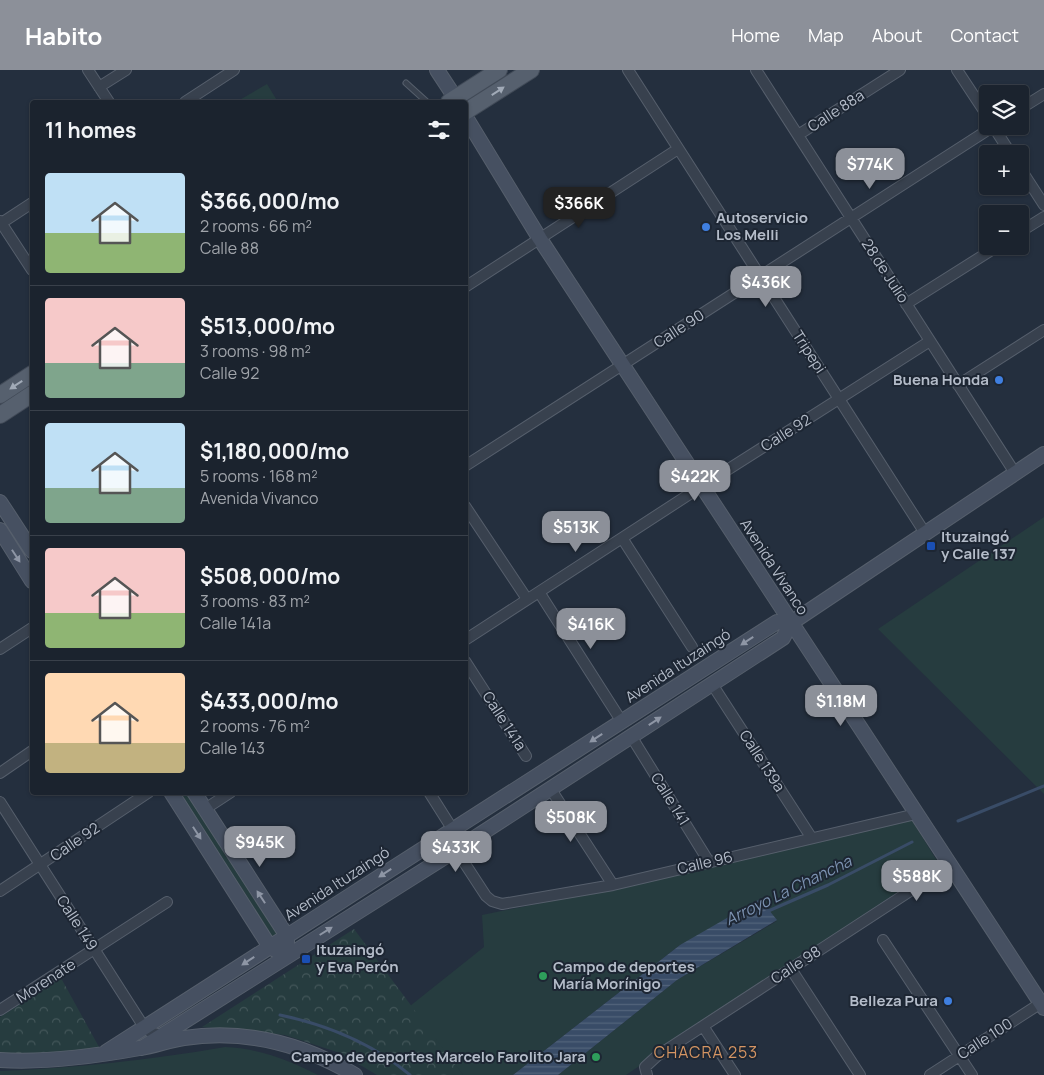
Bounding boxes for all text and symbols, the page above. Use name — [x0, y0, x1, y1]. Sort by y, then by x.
text: Habito — [25, 19, 102, 52]
text: Home — [731, 23, 780, 47]
text: Map — [808, 23, 844, 47]
text: About — [872, 23, 922, 47]
text: Contact — [950, 23, 1019, 47]
street label: Calle 88a — [803, 84, 868, 137]
map controls — [979, 85, 1029, 255]
button: layers — [979, 85, 1029, 135]
one-way arrow — [492, 87, 505, 96]
text: 11 homes — [45, 116, 136, 144]
icon: filters — [425, 116, 453, 144]
button: + — [979, 145, 1029, 195]
pin: $774K — [835, 148, 905, 190]
text: $774K — [847, 153, 893, 175]
pin: $366K — [544, 186, 614, 229]
text: $366,000/mo — [200, 187, 339, 215]
text: $366K — [554, 192, 604, 214]
icon: home — [85, 193, 145, 253]
button: − — [979, 205, 1029, 255]
place label: Autoservicio Los Melli — [716, 207, 808, 245]
text: 2 rooms · 66 m² — [200, 215, 312, 237]
marker: Autoservicio Los Melli — [700, 221, 712, 233]
street label: 28 de Julio — [857, 235, 914, 307]
text: Calle 88 — [200, 237, 259, 259]
pin: $436K — [731, 266, 801, 308]
text: $436K — [741, 271, 791, 293]
street label: Calle 90 — [649, 304, 708, 353]
text: $513,000/mo — [200, 312, 335, 340]
icon: home — [85, 318, 145, 378]
street label: Tripepi — [788, 326, 831, 377]
text: 3 rooms · 98 m² — [200, 340, 311, 362]
text: Calle 92 — [200, 362, 259, 384]
place label: Buena Honda — [893, 369, 989, 390]
marker: Buena Honda — [993, 374, 1005, 386]
one-way arrow — [10, 380, 23, 390]
street label: Calle 92 — [757, 409, 815, 456]
text: $1,180,000/mo — [200, 437, 349, 465]
icon: home — [85, 443, 145, 503]
pin: $422K — [660, 460, 730, 502]
text: 5 rooms · 168 m² — [200, 465, 318, 487]
text: $422K — [670, 465, 720, 487]
text: Avenida Vivanco — [200, 487, 318, 509]
pin: $513K — [541, 510, 611, 553]
street label: Avenida Vivanco — [735, 514, 814, 619]
text: $513K — [553, 516, 599, 538]
place label: Ituzaingó y Calle 137 — [941, 526, 1016, 564]
marker: Ituzaingó y Calle 137 — [925, 540, 937, 552]
one-way arrow — [12, 549, 21, 562]
text: $508,000/mo — [200, 562, 340, 590]
icon: home — [85, 568, 145, 628]
text: 3 rooms · 83 m² — [200, 590, 310, 612]
pin: $416K — [556, 608, 626, 650]
text: Calle 141a — [200, 612, 271, 634]
text: $416K — [567, 613, 615, 635]
street label: Avenida Ituzaingó — [621, 624, 735, 708]
one-way arrow — [741, 636, 754, 646]
pin: $1.18M — [800, 684, 882, 727]
text: $433,000/mo — [200, 687, 338, 715]
street label: Calle 141a — [477, 687, 531, 754]
text: $1.18M — [816, 690, 866, 712]
icon: home — [85, 693, 145, 753]
text: 2 rooms · 76 m² — [200, 715, 310, 737]
one-way arrow — [648, 716, 661, 726]
street label: Calle 139a — [735, 726, 790, 796]
one-way arrow — [589, 734, 603, 743]
text: Calle 143 — [200, 737, 265, 759]
street label: Calle 141 — [646, 768, 695, 829]
pin: $508K — [536, 800, 606, 843]
text: $508K — [546, 806, 596, 828]
street label: Calle 92 — [46, 817, 104, 866]
pin: $945K — [225, 826, 295, 868]
one-way arrow — [192, 827, 202, 840]
pin: $433K — [421, 830, 491, 873]
text: $945K — [235, 831, 285, 853]
text: $433K — [432, 836, 480, 858]
street label: Avenida Ituzaingó — [280, 842, 394, 926]
street label: Calle 96 — [675, 846, 735, 879]
water label: Arroyo La Chancha — [721, 849, 856, 930]
pin: $588K — [882, 860, 952, 902]
text: $588K — [892, 865, 942, 887]
one-way arrow — [379, 868, 392, 878]
one-way arrow — [257, 890, 266, 903]
street label: Calle 149 — [52, 891, 103, 954]
one-way arrow — [319, 926, 333, 935]
place label: Ituzaingó y Eva Perón — [316, 939, 399, 977]
street label: Calle 98 — [767, 941, 825, 989]
street label: Morenate — [12, 953, 80, 1008]
marker: Ituzaingó y Eva Perón — [300, 953, 312, 965]
one-way arrow — [242, 956, 255, 965]
place label: Campo de deportes María Morínigo — [553, 956, 695, 994]
marker: Campo de deportes María Morínigo — [537, 970, 549, 982]
place label: Belleza Pura — [849, 990, 938, 1011]
marker: Belleza Pura — [942, 995, 954, 1007]
street label: Calle 100 — [953, 1013, 1016, 1064]
district label: CHACRA 253 — [654, 1041, 758, 1063]
place label: Campo de deportes Marcelo Farolito Jara — [291, 1046, 586, 1067]
marker: Campo de deportes Marcelo Farolito Jara — [590, 1051, 602, 1063]

